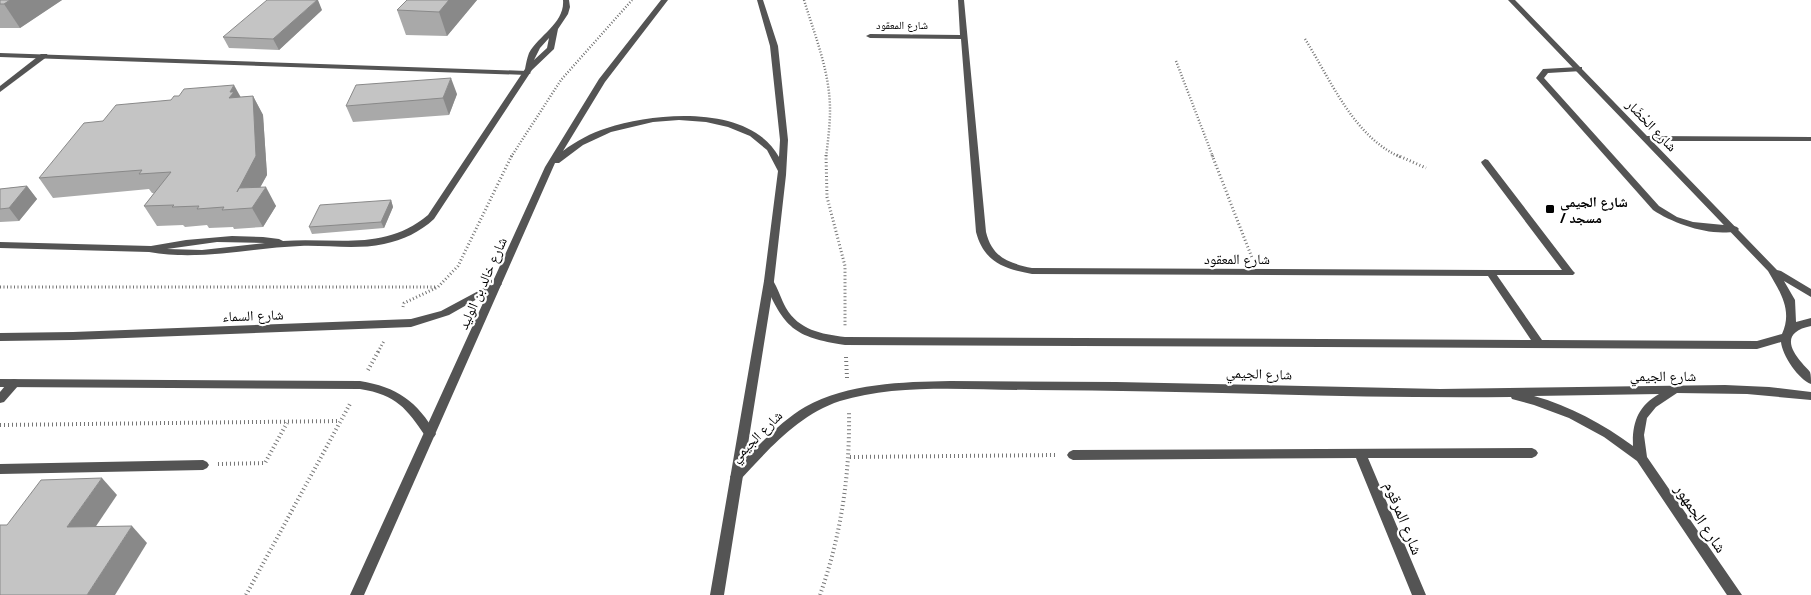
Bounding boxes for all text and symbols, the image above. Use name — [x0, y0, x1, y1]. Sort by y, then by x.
street label: شارع المعقود — [876, 17, 928, 32]
street label: شارع الحْضَار — [1621, 94, 1682, 156]
place label: شارع الجيمي / مسجد — [1560, 192, 1628, 227]
marker: شارع الجيمي / مسجد — [1544, 203, 1556, 215]
street label: شارع خالِد بن الوليد — [453, 234, 512, 333]
street label: شارع المعقود — [1204, 249, 1270, 269]
street label: شارع السماء — [222, 304, 284, 327]
street label: شارع الجيمي — [1225, 362, 1292, 386]
street label: شارع الجيمي — [1630, 366, 1696, 387]
street label: شارع الجيمي — [726, 406, 788, 468]
street label: شارع المرقوم — [1379, 478, 1429, 558]
street label: شارع الجمهور — [1669, 478, 1732, 557]

